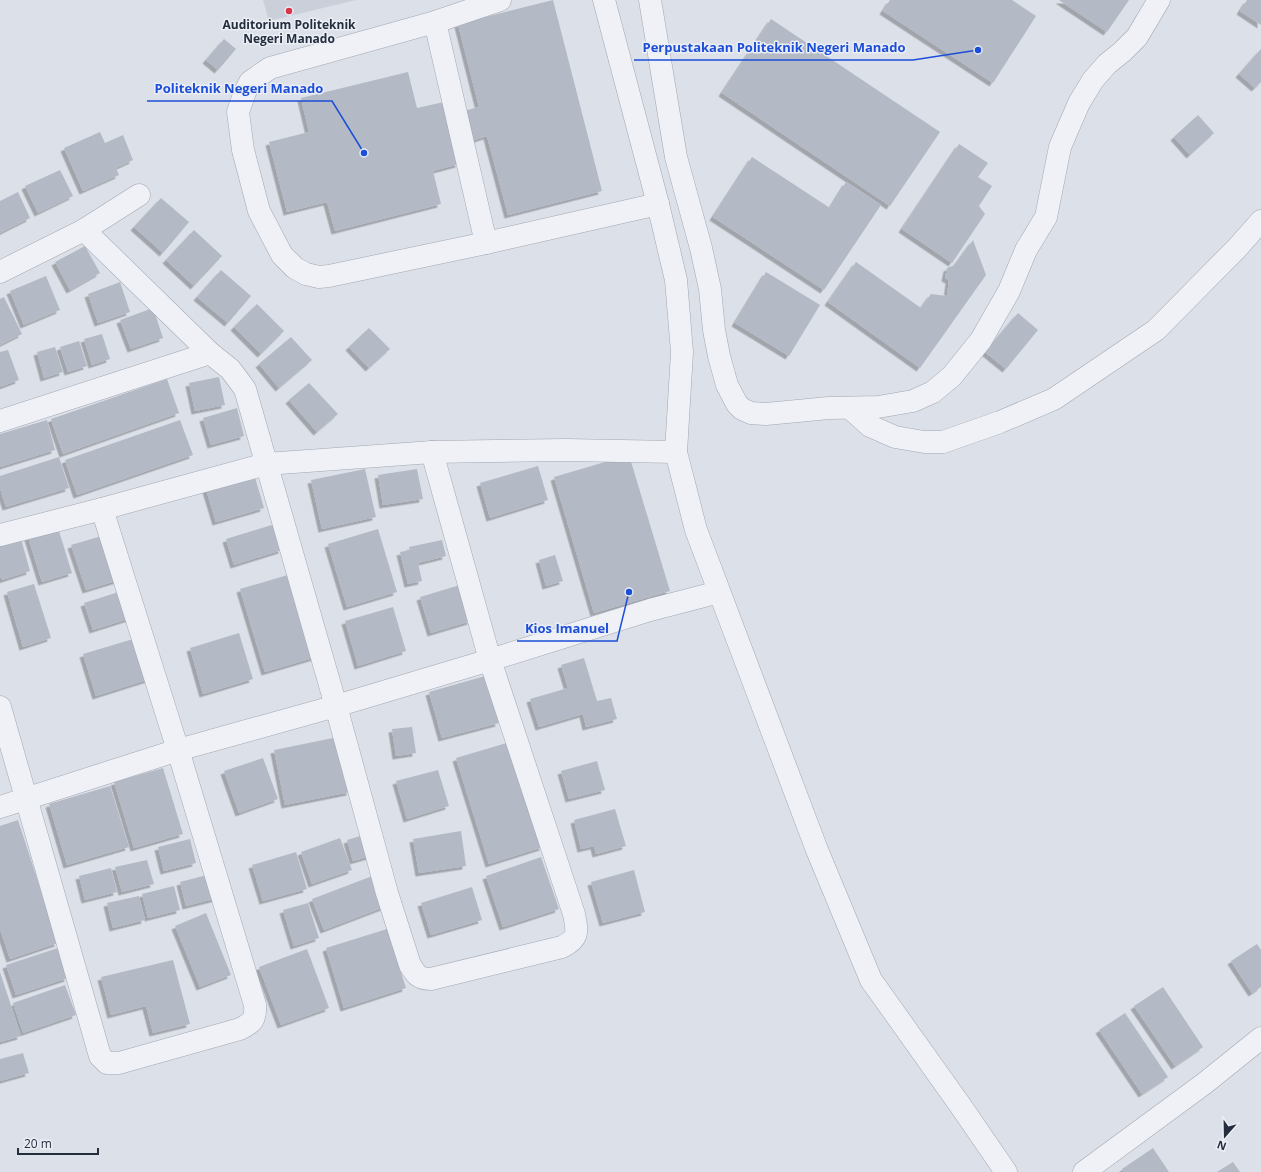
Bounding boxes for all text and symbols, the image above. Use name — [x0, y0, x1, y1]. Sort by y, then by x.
marker: Auditorium Politeknik Negeri Manado — [284, 6, 294, 16]
place label: Auditorium Politeknik Negeri Manado — [223, 16, 356, 47]
callout: Perpustakaan Politeknik Negeri Manado — [634, 35, 913, 60]
text: Perpustakaan Politeknik Negeri Manado — [643, 38, 905, 56]
callout: Politeknik Negeri Manado — [147, 76, 332, 101]
text: Politeknik Negeri Manado — [155, 79, 323, 97]
callout: Kios Imanuel — [517, 616, 617, 641]
text: Kios Imanuel — [525, 619, 609, 637]
north arrow — [1205, 1116, 1245, 1156]
scale bar — [18, 1130, 98, 1156]
text: 20 m — [24, 1135, 52, 1152]
text: N — [1215, 1137, 1228, 1154]

